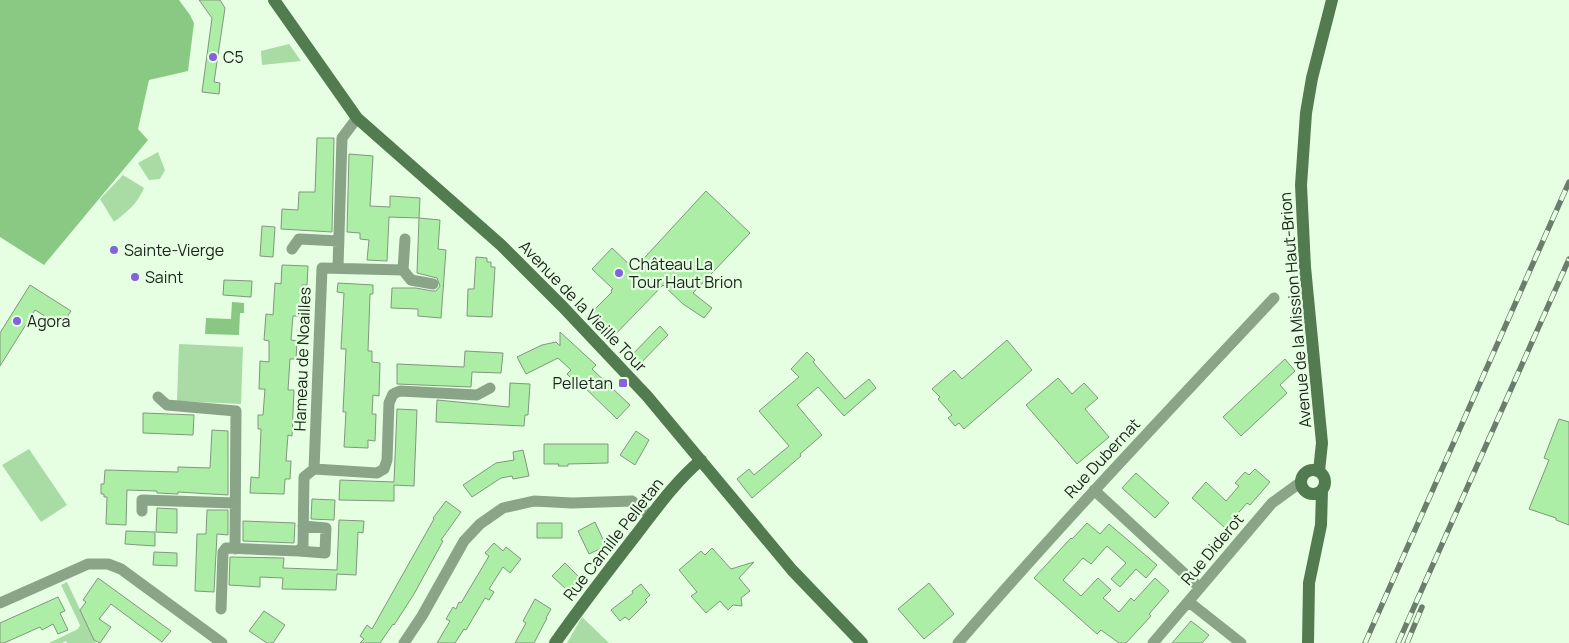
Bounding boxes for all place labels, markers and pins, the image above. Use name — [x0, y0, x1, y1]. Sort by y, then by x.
place label: C5 — [223, 46, 244, 68]
marker: C5 — [207, 51, 219, 63]
place label: Sainte-Vierge — [124, 239, 224, 261]
marker: Sainte-Vierge — [108, 244, 120, 256]
place label: Château La Tour Haut Brion — [629, 253, 742, 293]
place label: Saint — [145, 266, 183, 288]
marker: Château La Tour Haut Brion — [613, 267, 625, 279]
marker: Saint — [129, 271, 141, 283]
place label: Agora — [27, 310, 70, 332]
marker: Agora — [11, 315, 23, 327]
place label: Pelletan — [552, 372, 613, 394]
marker: Pelletan — [617, 377, 629, 389]

